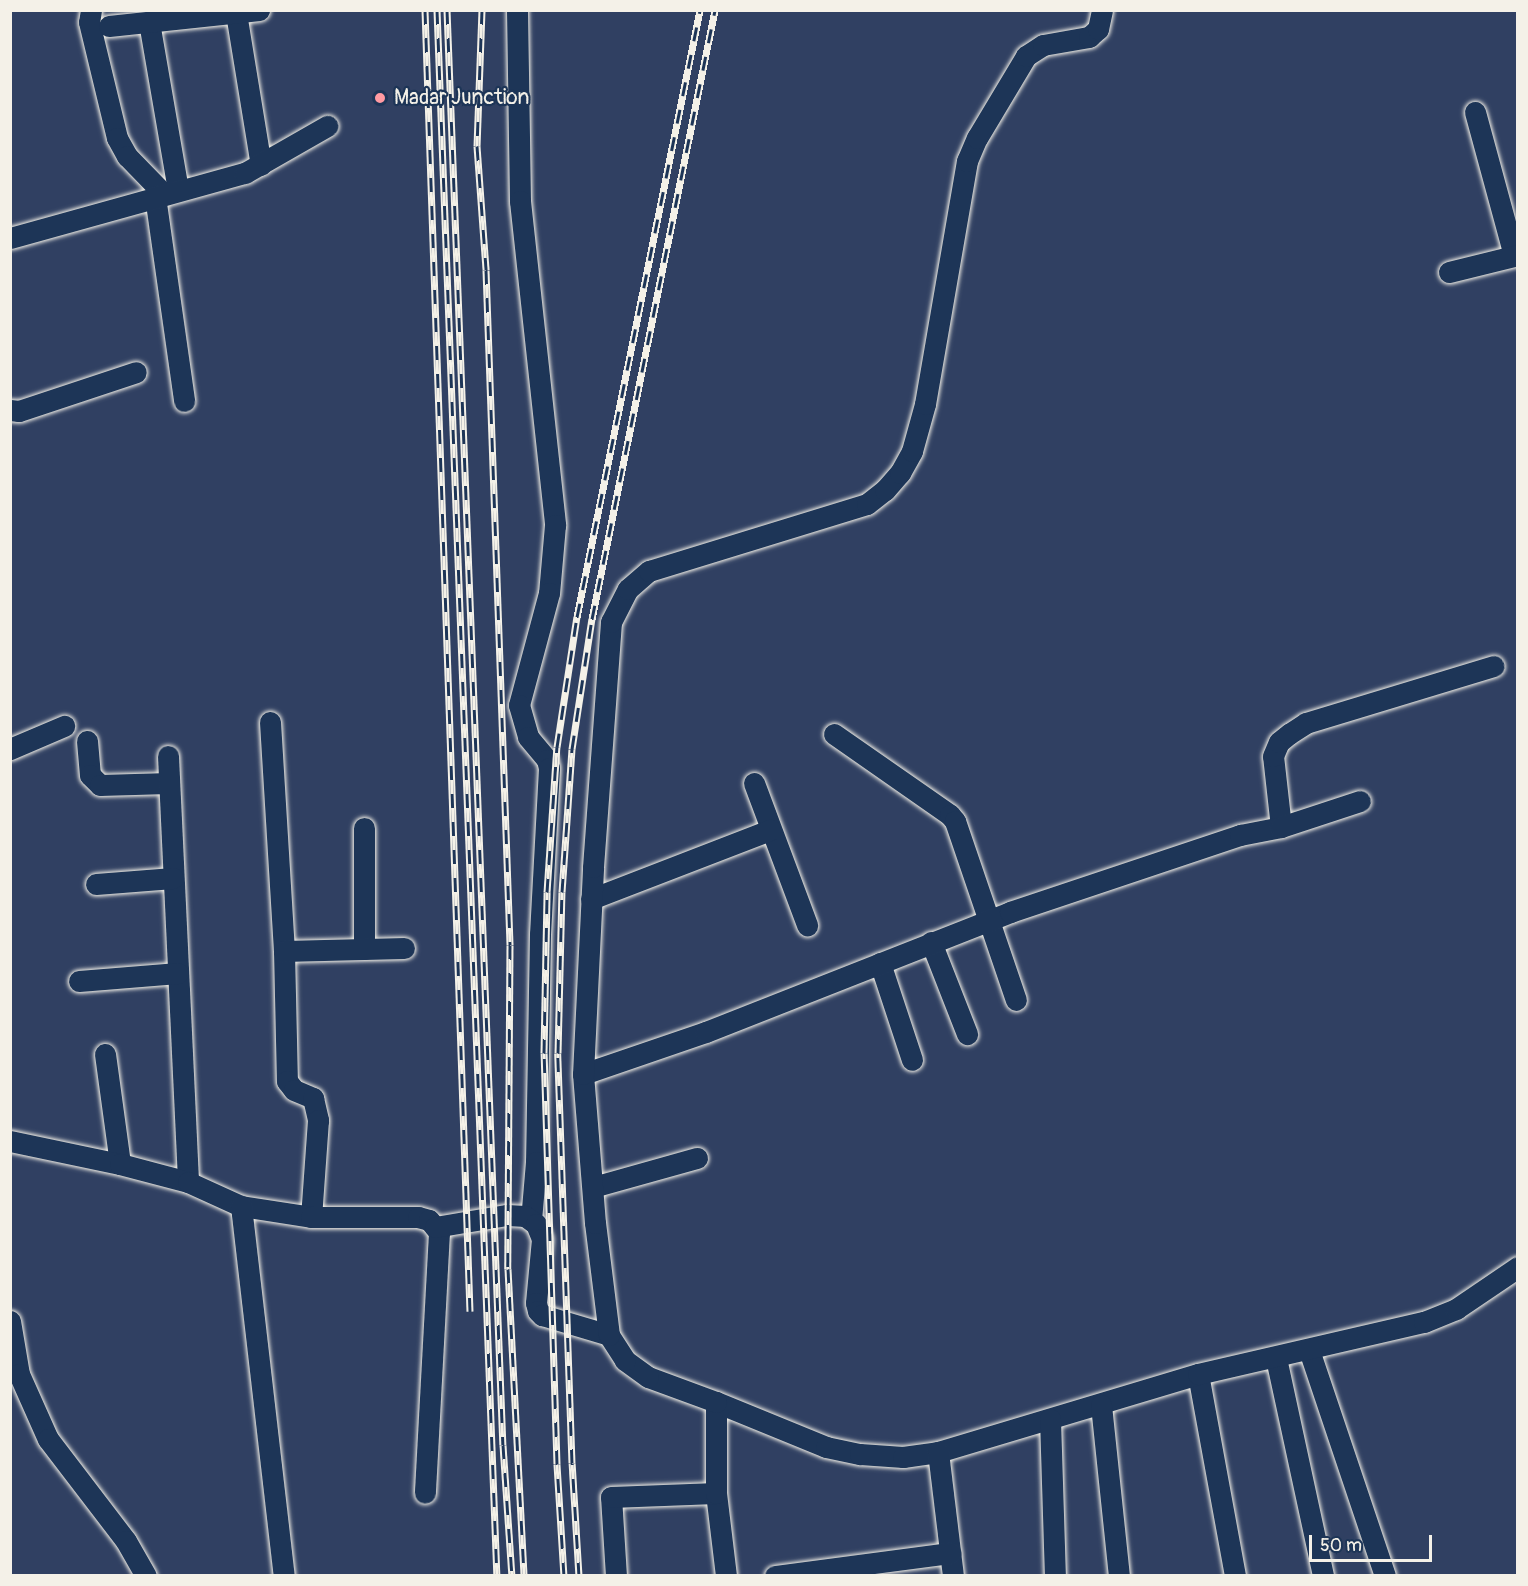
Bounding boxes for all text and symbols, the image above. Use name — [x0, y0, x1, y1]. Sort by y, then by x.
place label: Madar Junction — [394, 85, 529, 111]
marker: Madar Junction — [371, 89, 389, 107]
scale bar — [1312, 1523, 1435, 1561]
text: 50 m — [1320, 1534, 1362, 1557]

